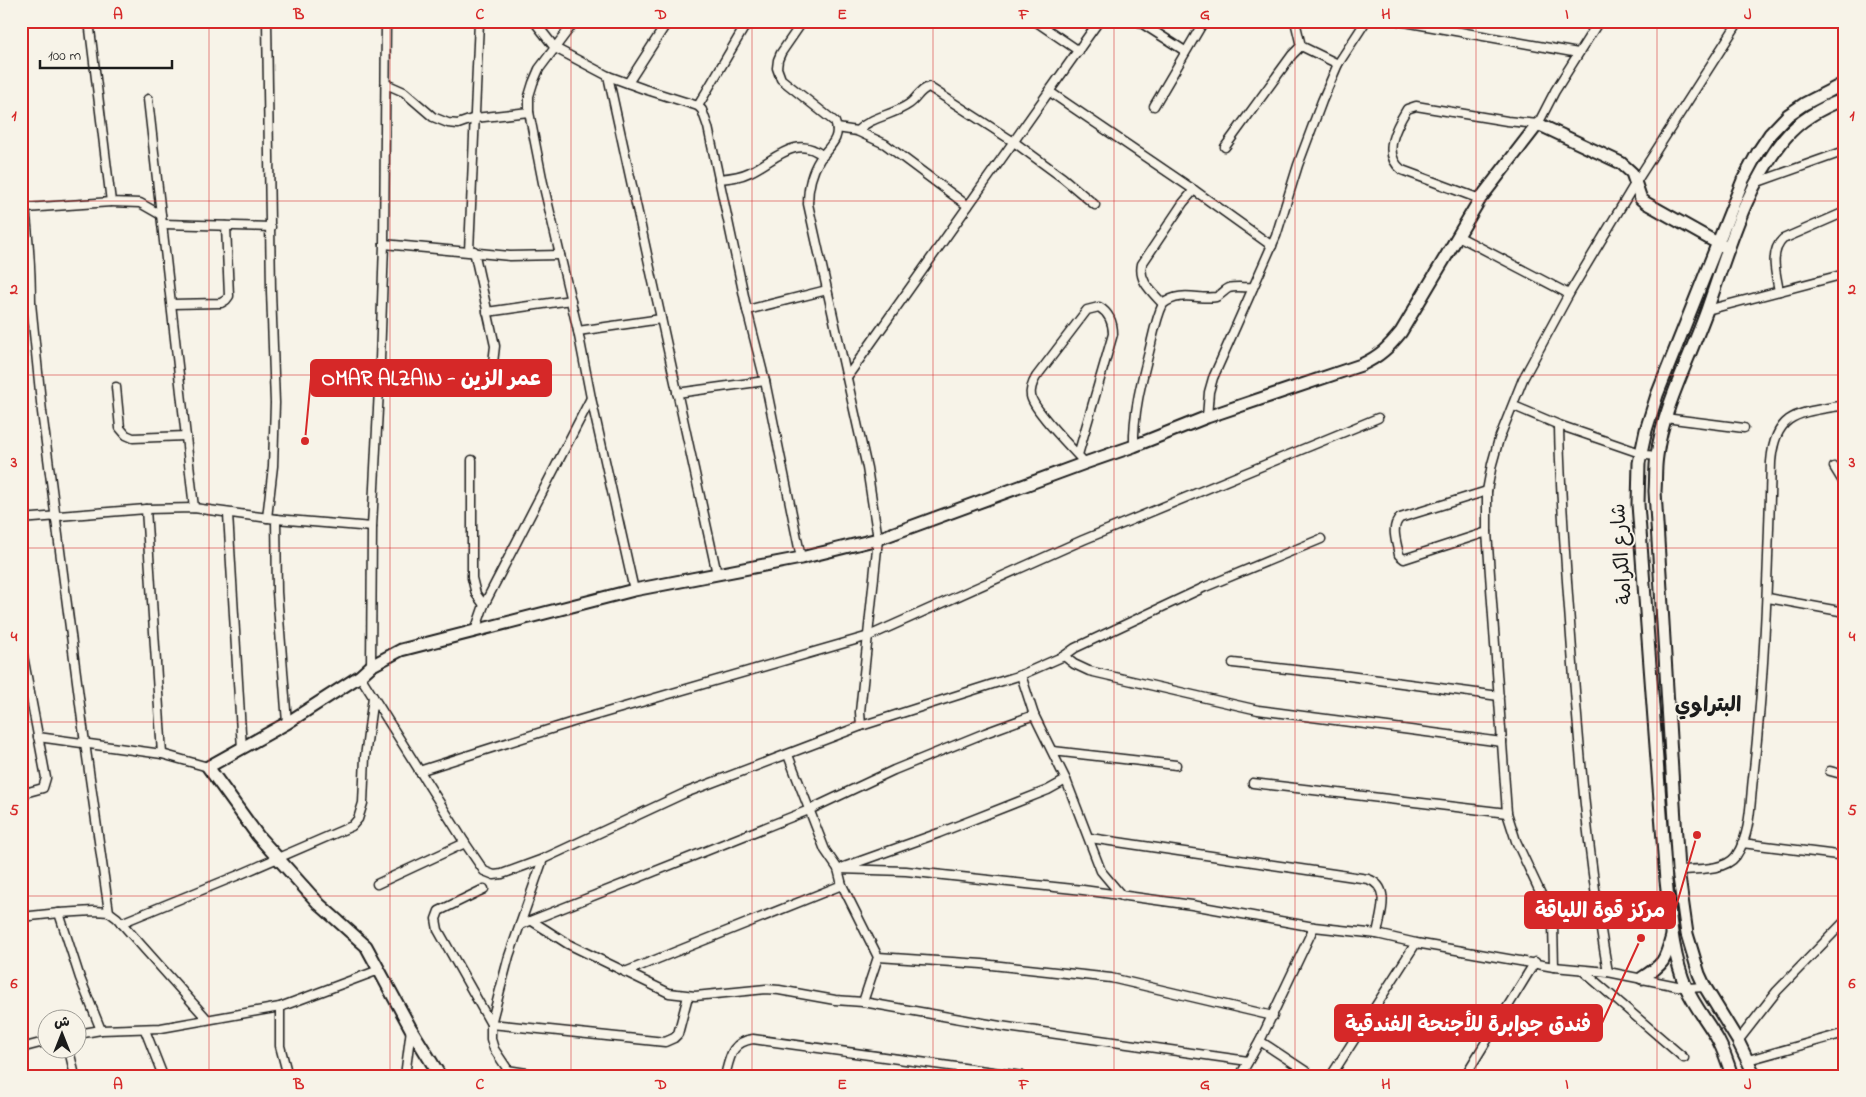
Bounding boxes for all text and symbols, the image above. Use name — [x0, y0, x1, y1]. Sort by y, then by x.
text: A — [113, 3, 123, 27]
text: B — [293, 3, 305, 27]
text: C — [476, 3, 485, 27]
text: D — [654, 3, 667, 27]
text: E — [837, 3, 847, 27]
text: F — [1018, 3, 1030, 27]
text: G — [1200, 3, 1210, 27]
text: H — [1381, 3, 1391, 27]
text: I — [1565, 3, 1569, 27]
text: J — [1744, 3, 1752, 27]
scale bar — [40, 38, 172, 70]
text: 100 m — [48, 45, 81, 67]
text: 1 — [11, 104, 17, 128]
text: 1 — [1849, 104, 1855, 128]
text: 2 — [9, 278, 18, 302]
text: 2 — [1847, 278, 1856, 302]
callout: OMAR ALZAIN - عمر الزين — [311, 360, 551, 396]
text: OMAR ALZAIN - عمر الزين — [321, 365, 541, 395]
text: 3 — [10, 451, 18, 475]
text: 3 — [1848, 451, 1856, 475]
street label: شارع الكرامة — [1605, 502, 1641, 606]
text: 4 — [10, 625, 18, 649]
text: 4 — [1848, 625, 1856, 649]
district label: البتراوي — [1675, 691, 1741, 721]
text: 5 — [9, 799, 19, 823]
text: 5 — [1847, 799, 1857, 823]
callout: مركز قوة اللياقة — [1525, 892, 1675, 928]
text: مركز قوة اللياقة — [1535, 897, 1665, 927]
text: 6 — [9, 972, 18, 996]
text: 6 — [1847, 972, 1856, 996]
callout: فندق جوابرة للأجنحة الفندقية — [1335, 1005, 1602, 1041]
north arrow — [38, 1010, 88, 1060]
text: فندق جوابرة للأجنحة الفندقية — [1345, 1010, 1591, 1041]
text: ش — [54, 1012, 70, 1033]
text: A — [113, 1073, 123, 1097]
text: B — [293, 1073, 305, 1097]
text: C — [476, 1073, 485, 1097]
text: D — [654, 1073, 667, 1097]
text: E — [837, 1073, 847, 1097]
text: F — [1018, 1073, 1030, 1097]
text: G — [1200, 1073, 1210, 1097]
text: H — [1381, 1073, 1391, 1097]
text: I — [1565, 1073, 1569, 1097]
text: J — [1744, 1073, 1752, 1097]

